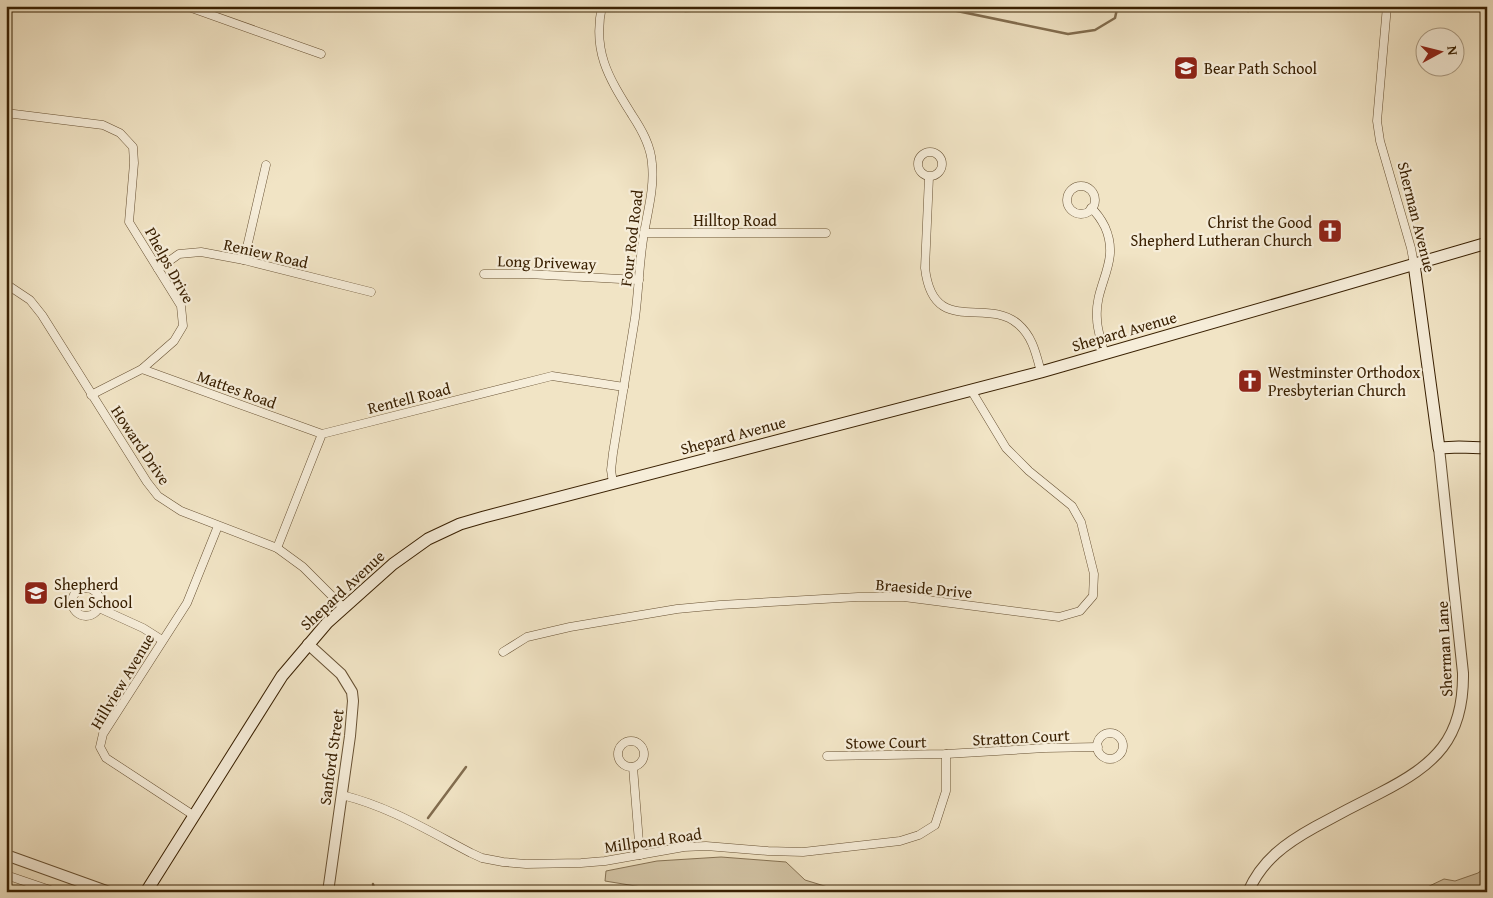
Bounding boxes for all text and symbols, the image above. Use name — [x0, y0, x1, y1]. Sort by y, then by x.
north arrow — [1416, 28, 1466, 78]
text: N — [1442, 45, 1463, 57]
school or university icon: Bear Path School — [1173, 55, 1199, 81]
place label: Bear Path School — [1204, 56, 1318, 80]
street label: Sherman Avenue — [1392, 159, 1442, 275]
street label: Four Rod Road — [613, 188, 649, 288]
street label: Hilltop Road — [693, 208, 777, 232]
place label: Christ the Good Shepherd Lutheran Church — [1130, 210, 1312, 252]
church icon: Christ the Good Shepherd Lutheran Church — [1317, 218, 1343, 244]
street label: Phelps Drive — [139, 222, 201, 308]
street label: Reniew Road — [221, 232, 311, 274]
street label: Long Driveway — [497, 248, 597, 276]
street label: Shepard Avenue — [1069, 305, 1179, 357]
place label: Westminster Orthodox Presbyterian Church — [1268, 360, 1421, 402]
street label: Mattes Road — [194, 364, 280, 415]
church icon: Westminster Orthodox Presbyterian Church — [1237, 368, 1263, 394]
street label: Rentell Road — [365, 376, 454, 420]
street label: Howard Drive — [105, 400, 177, 490]
street label: Shepard Avenue — [678, 409, 788, 461]
street label: Shepard Avenue — [294, 544, 390, 636]
place label: Shepherd Glen School — [54, 572, 133, 614]
street label: Braeside Drive — [875, 572, 973, 604]
school or university icon: Shepherd Glen School — [23, 580, 49, 606]
street label: Sherman Lane — [1430, 600, 1458, 698]
street label: Hillview Avenue — [84, 628, 160, 734]
street label: Sanford Street — [312, 707, 350, 807]
street label: Stratton Court — [972, 722, 1071, 752]
street label: Stowe Court — [845, 729, 927, 755]
street label: Millpond Road — [603, 821, 704, 859]

